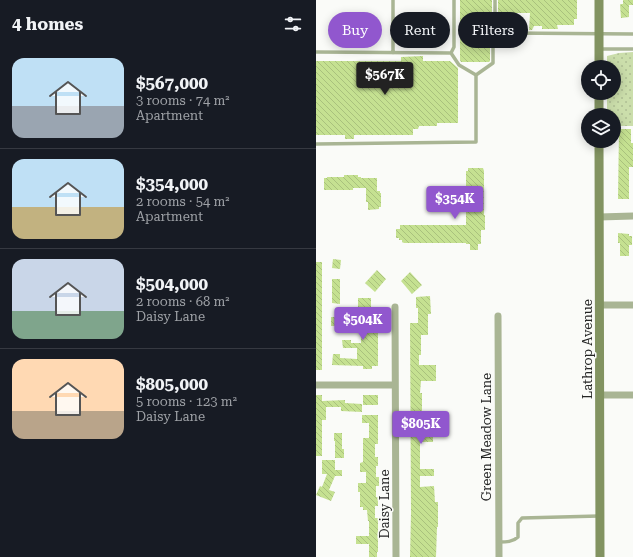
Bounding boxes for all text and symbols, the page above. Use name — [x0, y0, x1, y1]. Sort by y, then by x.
chip: Buy — [328, 12, 382, 48]
chip: Rent — [390, 12, 450, 48]
chip: Filters — [458, 12, 528, 48]
icon: filters — [282, 13, 304, 35]
text: 4 homes — [12, 14, 83, 34]
map controls — [581, 60, 621, 148]
button: locate — [581, 60, 621, 100]
pin: $567K — [357, 62, 413, 96]
text: $567K — [365, 67, 405, 82]
text: $567,000 — [136, 73, 208, 93]
icon: home — [44, 74, 92, 122]
text: 3 rooms · 74 m² — [136, 93, 230, 108]
text: Apartment — [136, 108, 203, 123]
button: layers — [581, 108, 621, 148]
text: $354,000 — [136, 174, 208, 194]
icon: home — [44, 175, 92, 223]
pin: $354K — [427, 186, 483, 220]
text: $354K — [435, 191, 475, 206]
text: 2 rooms · 54 m² — [136, 194, 230, 209]
text: Apartment — [136, 209, 203, 224]
text: $504,000 — [136, 274, 208, 294]
icon: home — [44, 275, 92, 323]
text: 2 rooms · 68 m² — [136, 294, 230, 309]
street label: Lathrop Avenue — [580, 299, 595, 399]
pin: $504K — [335, 307, 391, 341]
text: Daisy Lane — [136, 309, 205, 324]
text: $504K — [343, 312, 383, 327]
street label: Green Meadow Lane — [479, 373, 494, 501]
text: $805,000 — [136, 374, 208, 394]
icon: home — [44, 375, 92, 423]
text: 5 rooms · 123 m² — [136, 394, 237, 409]
text: Daisy Lane — [136, 409, 205, 424]
pin: $805K — [393, 411, 449, 445]
text: $805K — [401, 416, 441, 431]
street label: Daisy Lane — [377, 469, 392, 539]

